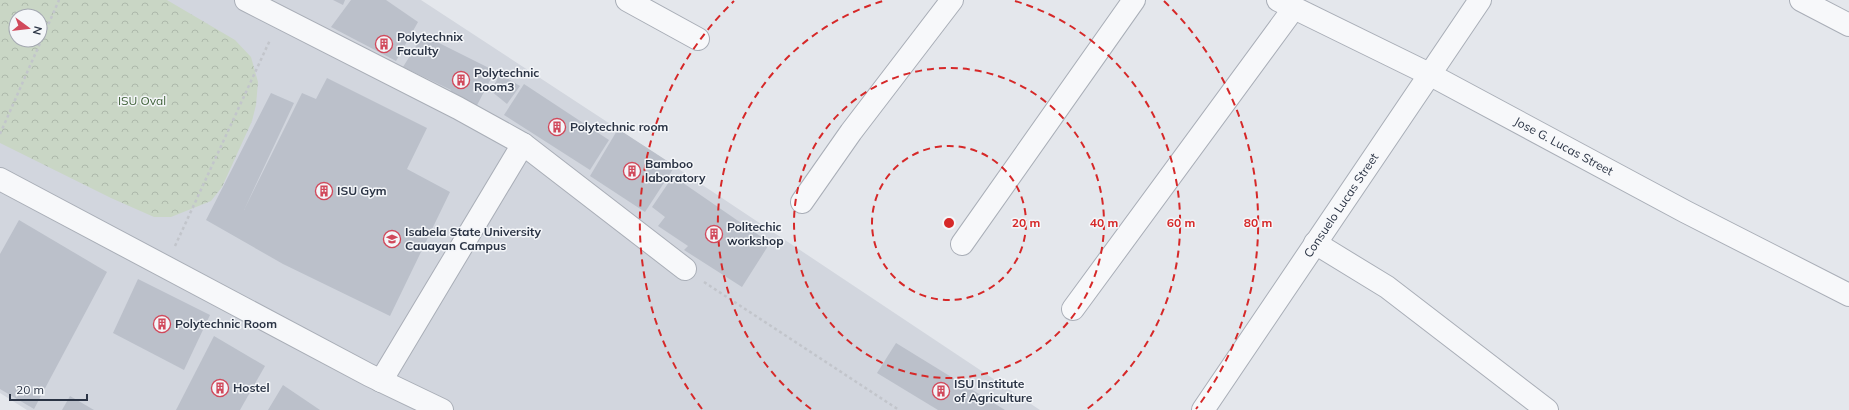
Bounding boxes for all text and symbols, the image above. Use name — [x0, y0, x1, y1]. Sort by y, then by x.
north arrow — [8, 8, 48, 48]
text: N — [30, 25, 45, 36]
place label: Polytechnix Faculty — [397, 29, 463, 58]
building icon: Polytechnix Faculty — [374, 34, 394, 54]
place label: Polytechnic Room3 — [474, 65, 539, 94]
building icon: Polytechnic Room3 — [451, 70, 471, 90]
park label: ISU Oval — [118, 93, 166, 108]
street label: Jose G. Lucas Street — [1512, 113, 1616, 178]
building icon: Polytechnic room — [547, 117, 567, 137]
place label: Polytechnic room — [570, 119, 668, 134]
street label: Consuelo Lucas Street — [1300, 150, 1381, 260]
place label: Bamboo laboratory — [645, 156, 706, 185]
building icon: Bamboo laboratory — [622, 161, 642, 181]
building icon: ISU Gym — [314, 181, 334, 201]
place label: ISU Gym — [337, 183, 387, 198]
text: 20 m — [1012, 215, 1040, 230]
text: 40 m — [1090, 215, 1118, 230]
text: 60 m — [1167, 215, 1195, 230]
text: 80 m — [1244, 215, 1272, 230]
centre of rings — [942, 216, 956, 230]
place label: Politechic workshop — [727, 219, 784, 248]
place label: Isabela State University Cauayan Campus — [405, 224, 541, 253]
building icon: Politechic workshop — [704, 224, 724, 244]
school or university icon: Isabela State University Cauayan Campus — [382, 229, 402, 249]
building icon: Polytechnic Room — [152, 314, 172, 334]
place label: Polytechnic Room — [175, 316, 277, 331]
scale bar — [10, 376, 87, 402]
place label: ISU Institute of Agriculture — [954, 376, 1033, 405]
building icon: Hostel — [210, 378, 230, 398]
place label: Hostel — [233, 380, 270, 395]
building icon: ISU Institute of Agriculture — [931, 381, 951, 401]
text: 20 m — [16, 382, 44, 397]

